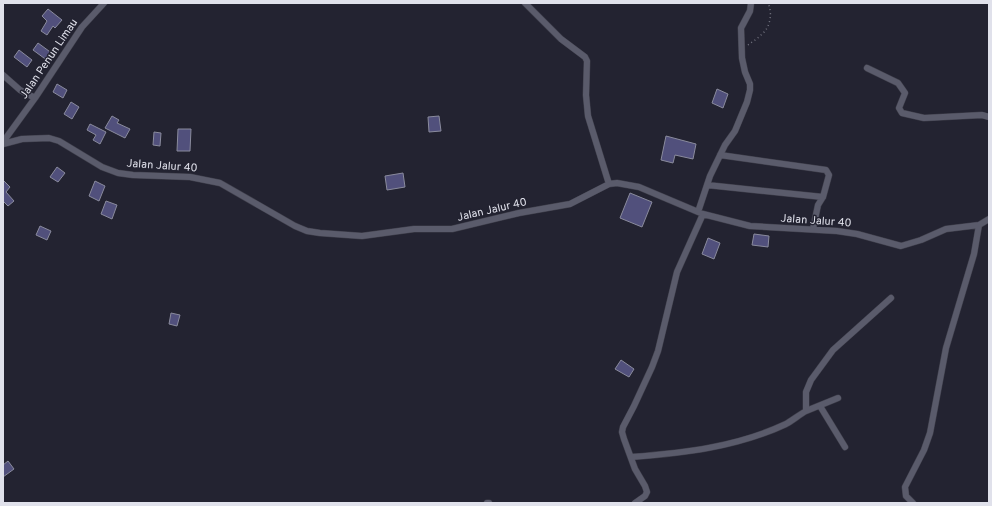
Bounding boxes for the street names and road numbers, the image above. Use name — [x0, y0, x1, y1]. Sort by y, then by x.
street label: Jalan Penun Limau — [17, 16, 81, 102]
street label: Jalan Jalur 40 — [126, 157, 198, 175]
street label: Jalan Jalur 40 — [456, 195, 528, 225]
street label: Jalan Jalur 40 — [780, 212, 852, 230]

